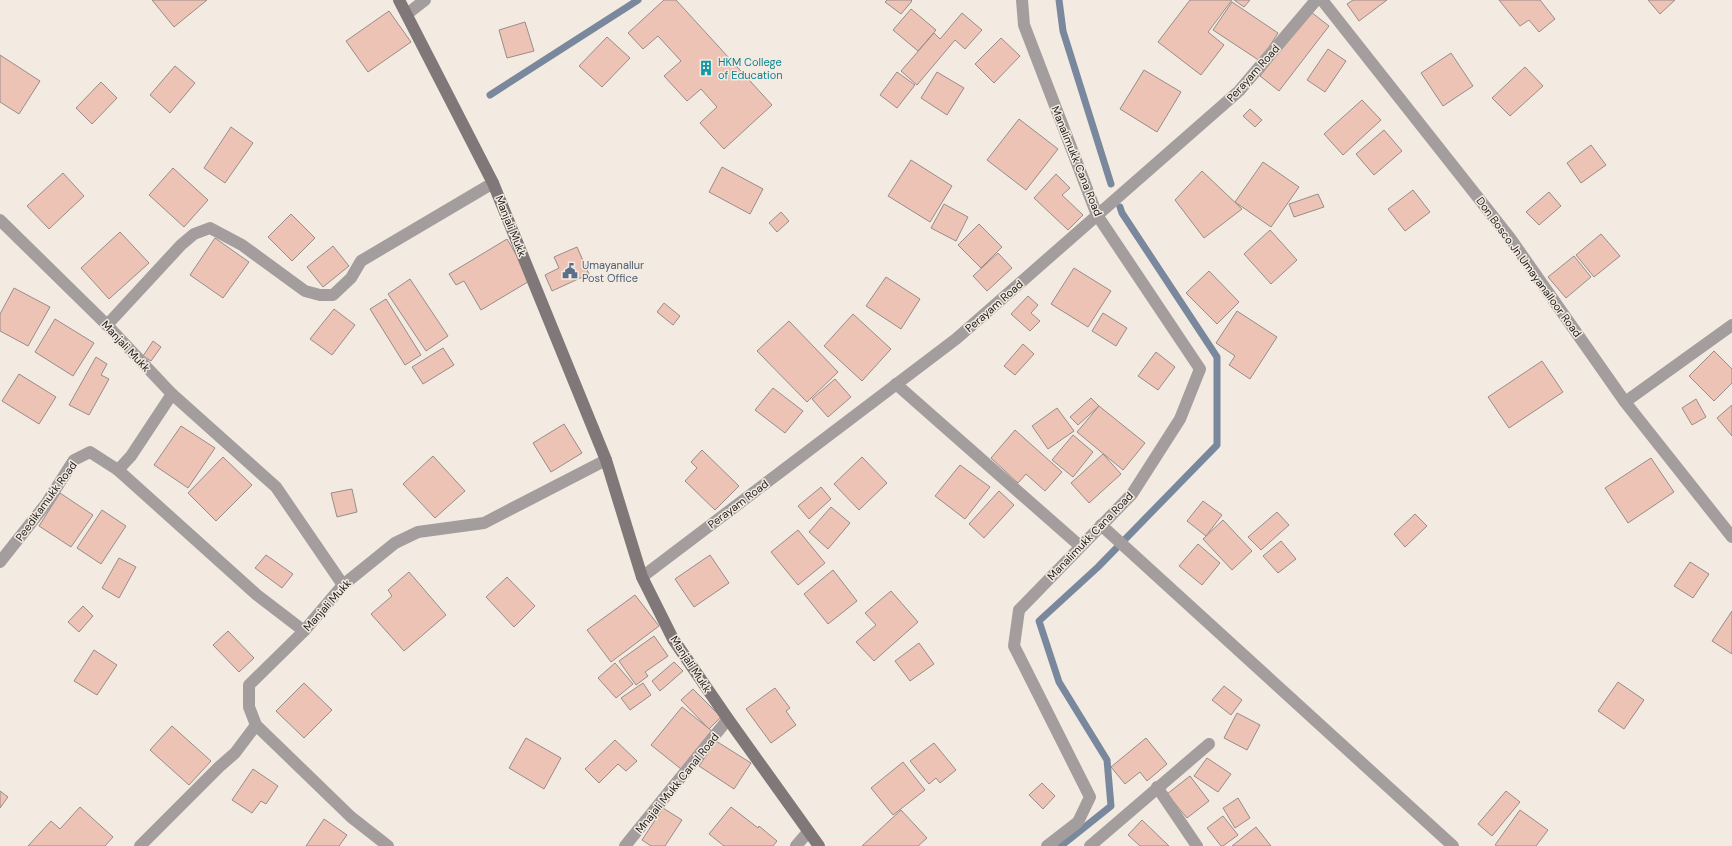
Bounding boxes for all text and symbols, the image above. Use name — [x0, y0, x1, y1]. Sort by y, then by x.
street label: Perayam Road — [1224, 41, 1282, 105]
place label: HKM College of Education — [718, 55, 783, 82]
building icon: HKM College of Education — [697, 59, 715, 77]
street label: Manalimukk Cana Road — [1049, 104, 1106, 218]
street label: Manjali Mukk — [492, 193, 530, 259]
street label: Don Bosco Jn Umayanalloor Road — [1473, 194, 1585, 340]
place label: Umayanallur Post Office — [582, 258, 644, 285]
public building icon: Umayanallur Post Office — [561, 262, 579, 280]
street label: Perayam Road — [962, 277, 1026, 335]
street label: Manjali Mukk — [99, 318, 154, 375]
street label: Peedikamukk Road — [12, 458, 80, 544]
street label: Perayam Road — [705, 477, 771, 531]
street label: Manalimukk Cana Road — [1044, 489, 1136, 583]
street label: Manjali Mukk — [300, 576, 354, 634]
street label: Manjali Mukk — [667, 633, 715, 695]
street label: Mnajali Mukk Canal Road — [632, 730, 722, 836]

